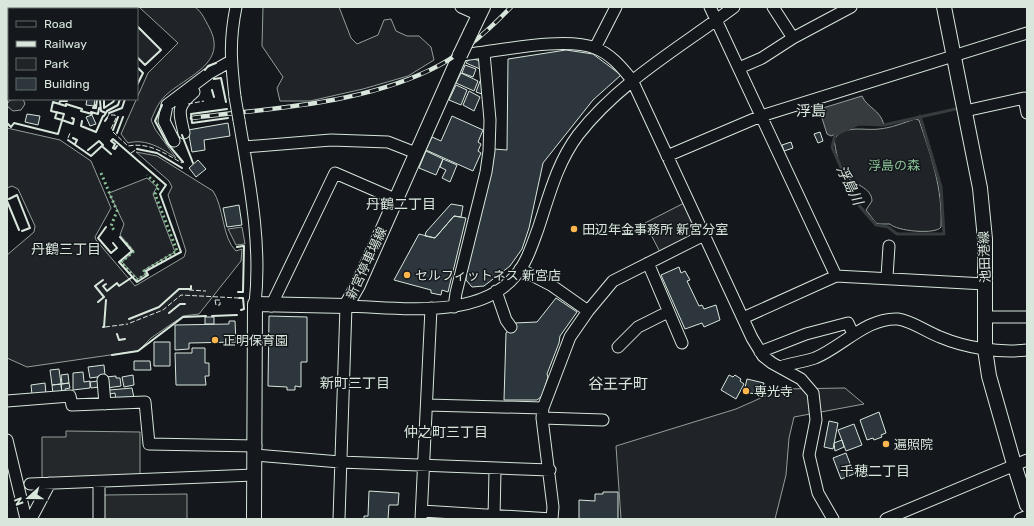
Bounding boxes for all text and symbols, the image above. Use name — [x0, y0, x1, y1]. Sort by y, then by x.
legend — [8, 8, 138, 100]
text: Road — [44, 17, 72, 31]
text: Railway — [44, 37, 87, 51]
text: Park — [44, 57, 70, 71]
text: Building — [44, 77, 90, 91]
district label: 浮島 — [796, 102, 826, 120]
park label: 浮島の森 — [868, 158, 920, 173]
water label: 浮島川 — [833, 163, 867, 210]
district label: 丹鶴二丁目 — [366, 196, 436, 213]
place label: 田辺年金事務所 新宮分室 — [582, 222, 728, 237]
marker: 田辺年金事務所 新宮分室 — [569, 224, 579, 234]
street label: 新宮停車場線 — [343, 225, 390, 302]
street label: 池田港線 — [976, 231, 993, 283]
district label: 丹鶴三丁目 — [31, 241, 101, 258]
place label: セルフィットネス 新宮店 — [415, 268, 561, 283]
marker: セルフィットネス 新宮店 — [402, 270, 412, 280]
place label: 正明保育園 — [223, 333, 288, 348]
marker: 正明保育園 — [210, 335, 220, 345]
district label: 新町三丁目 — [320, 375, 390, 392]
district label: 谷王子町 — [588, 375, 648, 393]
place label: 専光寺 — [754, 384, 793, 399]
marker: 専光寺 — [741, 386, 751, 396]
district label: 仲之町三丁目 — [404, 424, 488, 441]
place label: 遍照院 — [894, 437, 933, 452]
marker: 遍照院 — [881, 439, 891, 449]
district label: 千穂二丁目 — [840, 463, 910, 480]
north arrow — [8, 478, 48, 518]
text: N — [12, 495, 27, 507]

